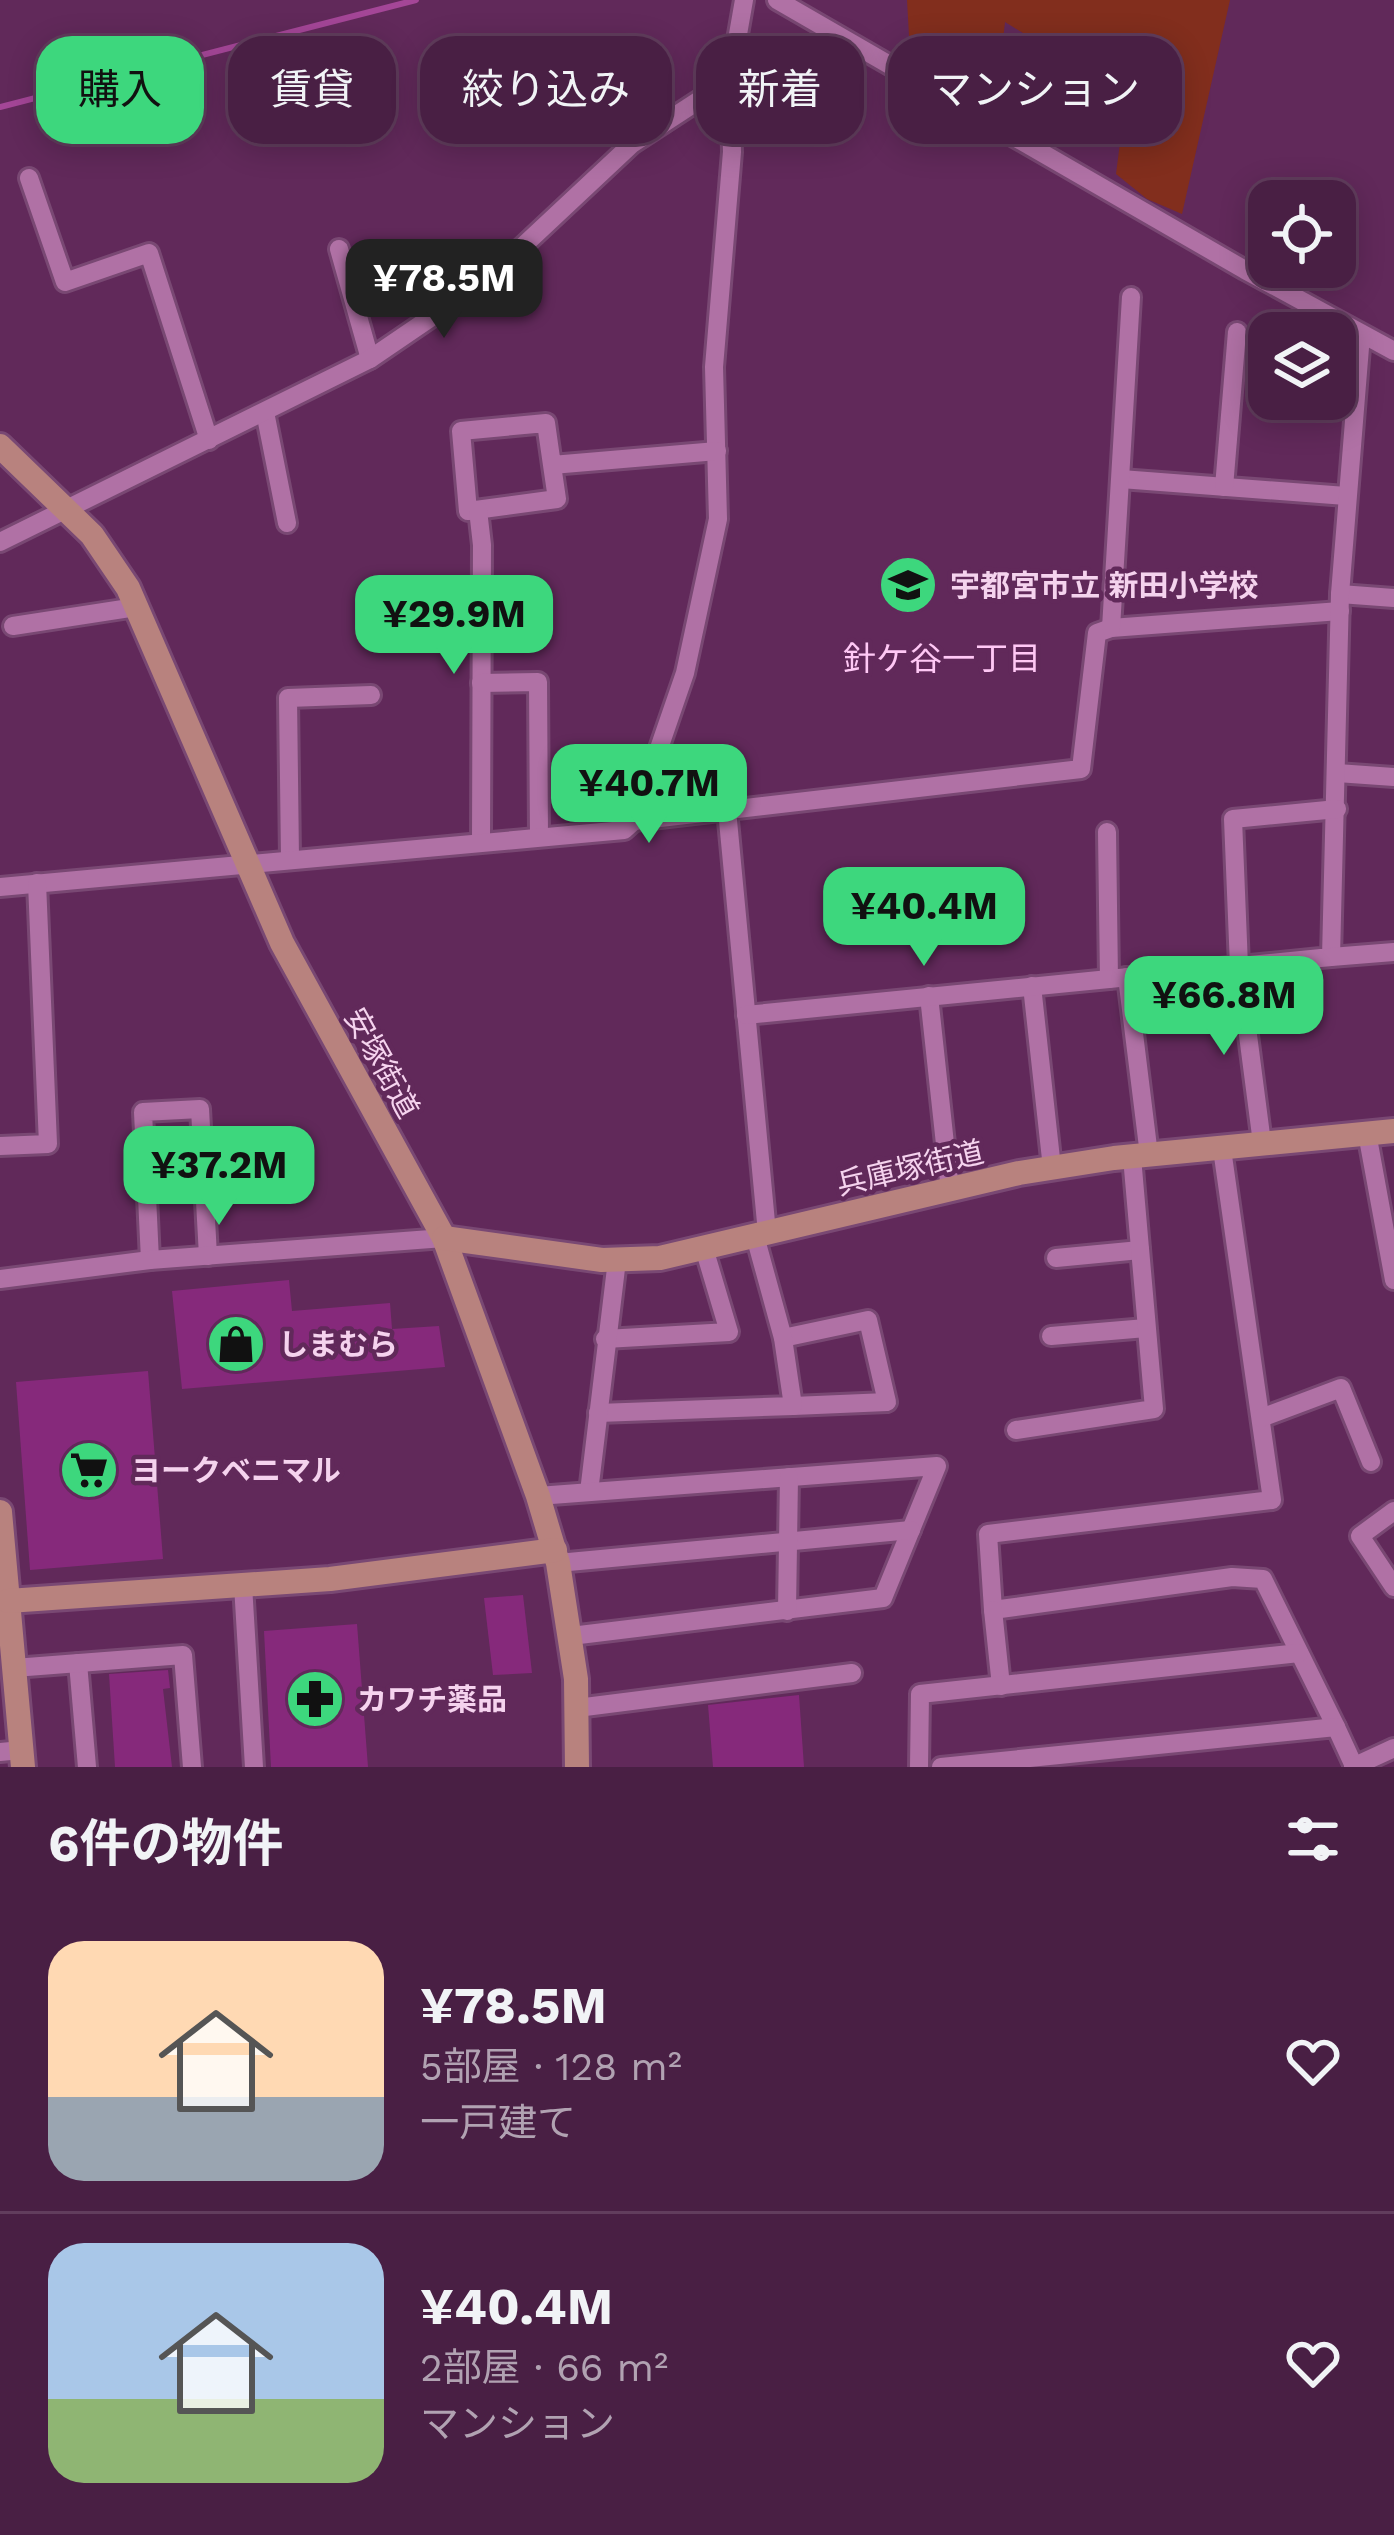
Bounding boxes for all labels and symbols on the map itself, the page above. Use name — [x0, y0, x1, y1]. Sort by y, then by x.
pin: ¥78.5M — [346, 239, 542, 341]
school or university icon: 宇都宮市立 新田小学校 — [877, 554, 939, 616]
place label: 宇都宮市立 新田小学校 — [950, 568, 1259, 603]
pin: ¥29.9M — [356, 575, 552, 677]
district label: 針ケ谷一丁目 — [843, 639, 1041, 678]
pin: ¥40.7M — [551, 744, 747, 846]
pin: ¥40.4M — [826, 867, 1022, 969]
pin: ¥66.8M — [1126, 956, 1322, 1058]
street label: 安塚街道 — [338, 1002, 426, 1124]
pin: ¥37.2M — [121, 1126, 317, 1228]
street label: 兵庫塚街道 — [833, 1134, 987, 1202]
shop icon: しまむら — [205, 1313, 267, 1375]
place label: しまむら — [278, 1327, 398, 1362]
supermarket icon: ヨークベニマル — [58, 1439, 120, 1501]
place label: ヨークベニマル — [131, 1453, 341, 1488]
pharmacy icon: カワチ薬品 — [284, 1668, 346, 1730]
place label: カワチ薬品 — [357, 1682, 507, 1717]

